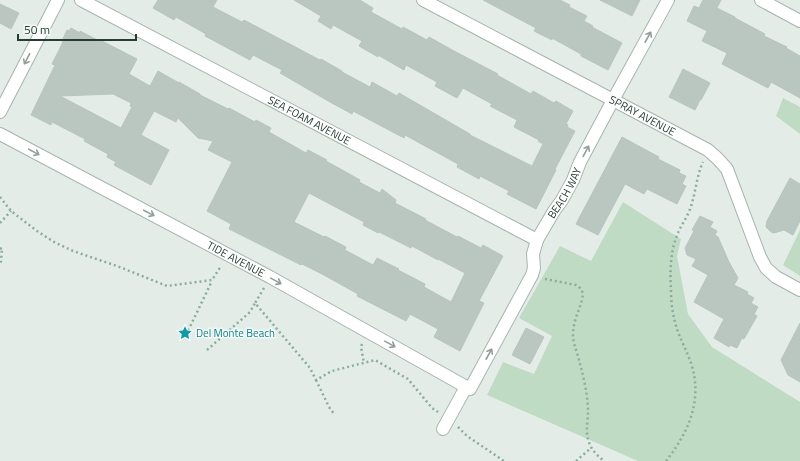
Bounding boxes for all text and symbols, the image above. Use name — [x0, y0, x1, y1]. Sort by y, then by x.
scale bar — [18, 16, 136, 42]
text: 50 m — [24, 20, 50, 39]
one-way arrow — [645, 31, 652, 43]
one-way arrow — [23, 53, 30, 65]
street label: SPRAY AVENUE — [606, 91, 678, 140]
street label: SEA FOAM AVENUE — [265, 92, 354, 149]
one-way arrow — [583, 146, 590, 158]
one-way arrow — [28, 149, 40, 156]
street label: BEACH WAY — [543, 165, 585, 221]
one-way arrow — [143, 210, 155, 217]
street label: TIDE AVENUE — [204, 237, 268, 281]
one-way arrow — [270, 277, 282, 285]
place icon: Del Monte Beach — [177, 325, 193, 341]
place label: Del Monte Beach — [196, 325, 275, 341]
one-way arrow — [384, 341, 396, 348]
one-way arrow — [485, 349, 493, 361]

